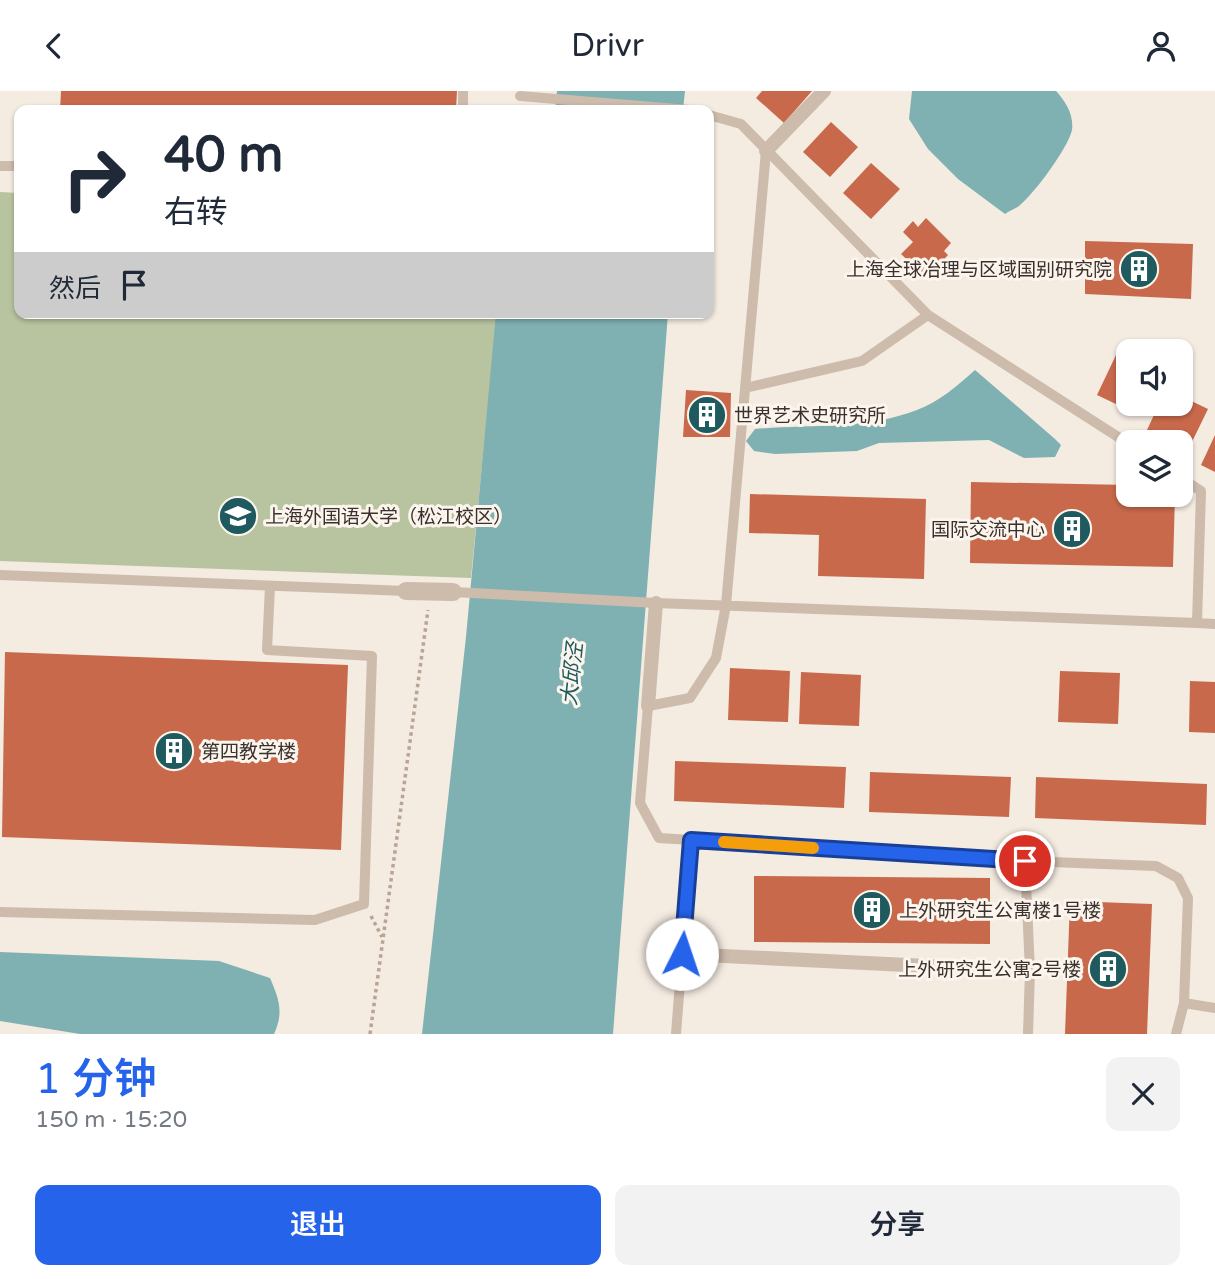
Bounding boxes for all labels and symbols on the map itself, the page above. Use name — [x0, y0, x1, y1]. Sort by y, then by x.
building icon: 上海全球冶理与区域国别研究院 — [1118, 248, 1160, 290]
place label: 上海全球冶理与区域国别研究院 — [846, 259, 1112, 281]
building icon: 世界艺术史研究所 — [686, 394, 728, 436]
place label: 世界艺术史研究所 — [734, 405, 886, 427]
school or university icon: 上海外国语大学（松江校区） — [217, 495, 259, 537]
place label: 上海外国语大学（松江校区） — [265, 506, 512, 528]
building icon: 国际交流中心 — [1051, 508, 1093, 550]
place label: 国际交流中心 — [931, 519, 1045, 541]
water label: 大邱泾 — [557, 639, 588, 707]
building icon: 第四教学楼 — [153, 730, 195, 772]
place label: 第四教学楼 — [201, 741, 296, 763]
pin — [995, 831, 1055, 891]
building icon: 上外研究生公寓楼1号楼 — [851, 889, 893, 931]
place label: 上外研究生公寓楼1号楼 — [899, 900, 1101, 922]
position arrow — [645, 917, 719, 991]
building icon: 上外研究生公寓2号楼 — [1087, 948, 1129, 990]
place label: 上外研究生公寓2号楼 — [898, 959, 1081, 981]

